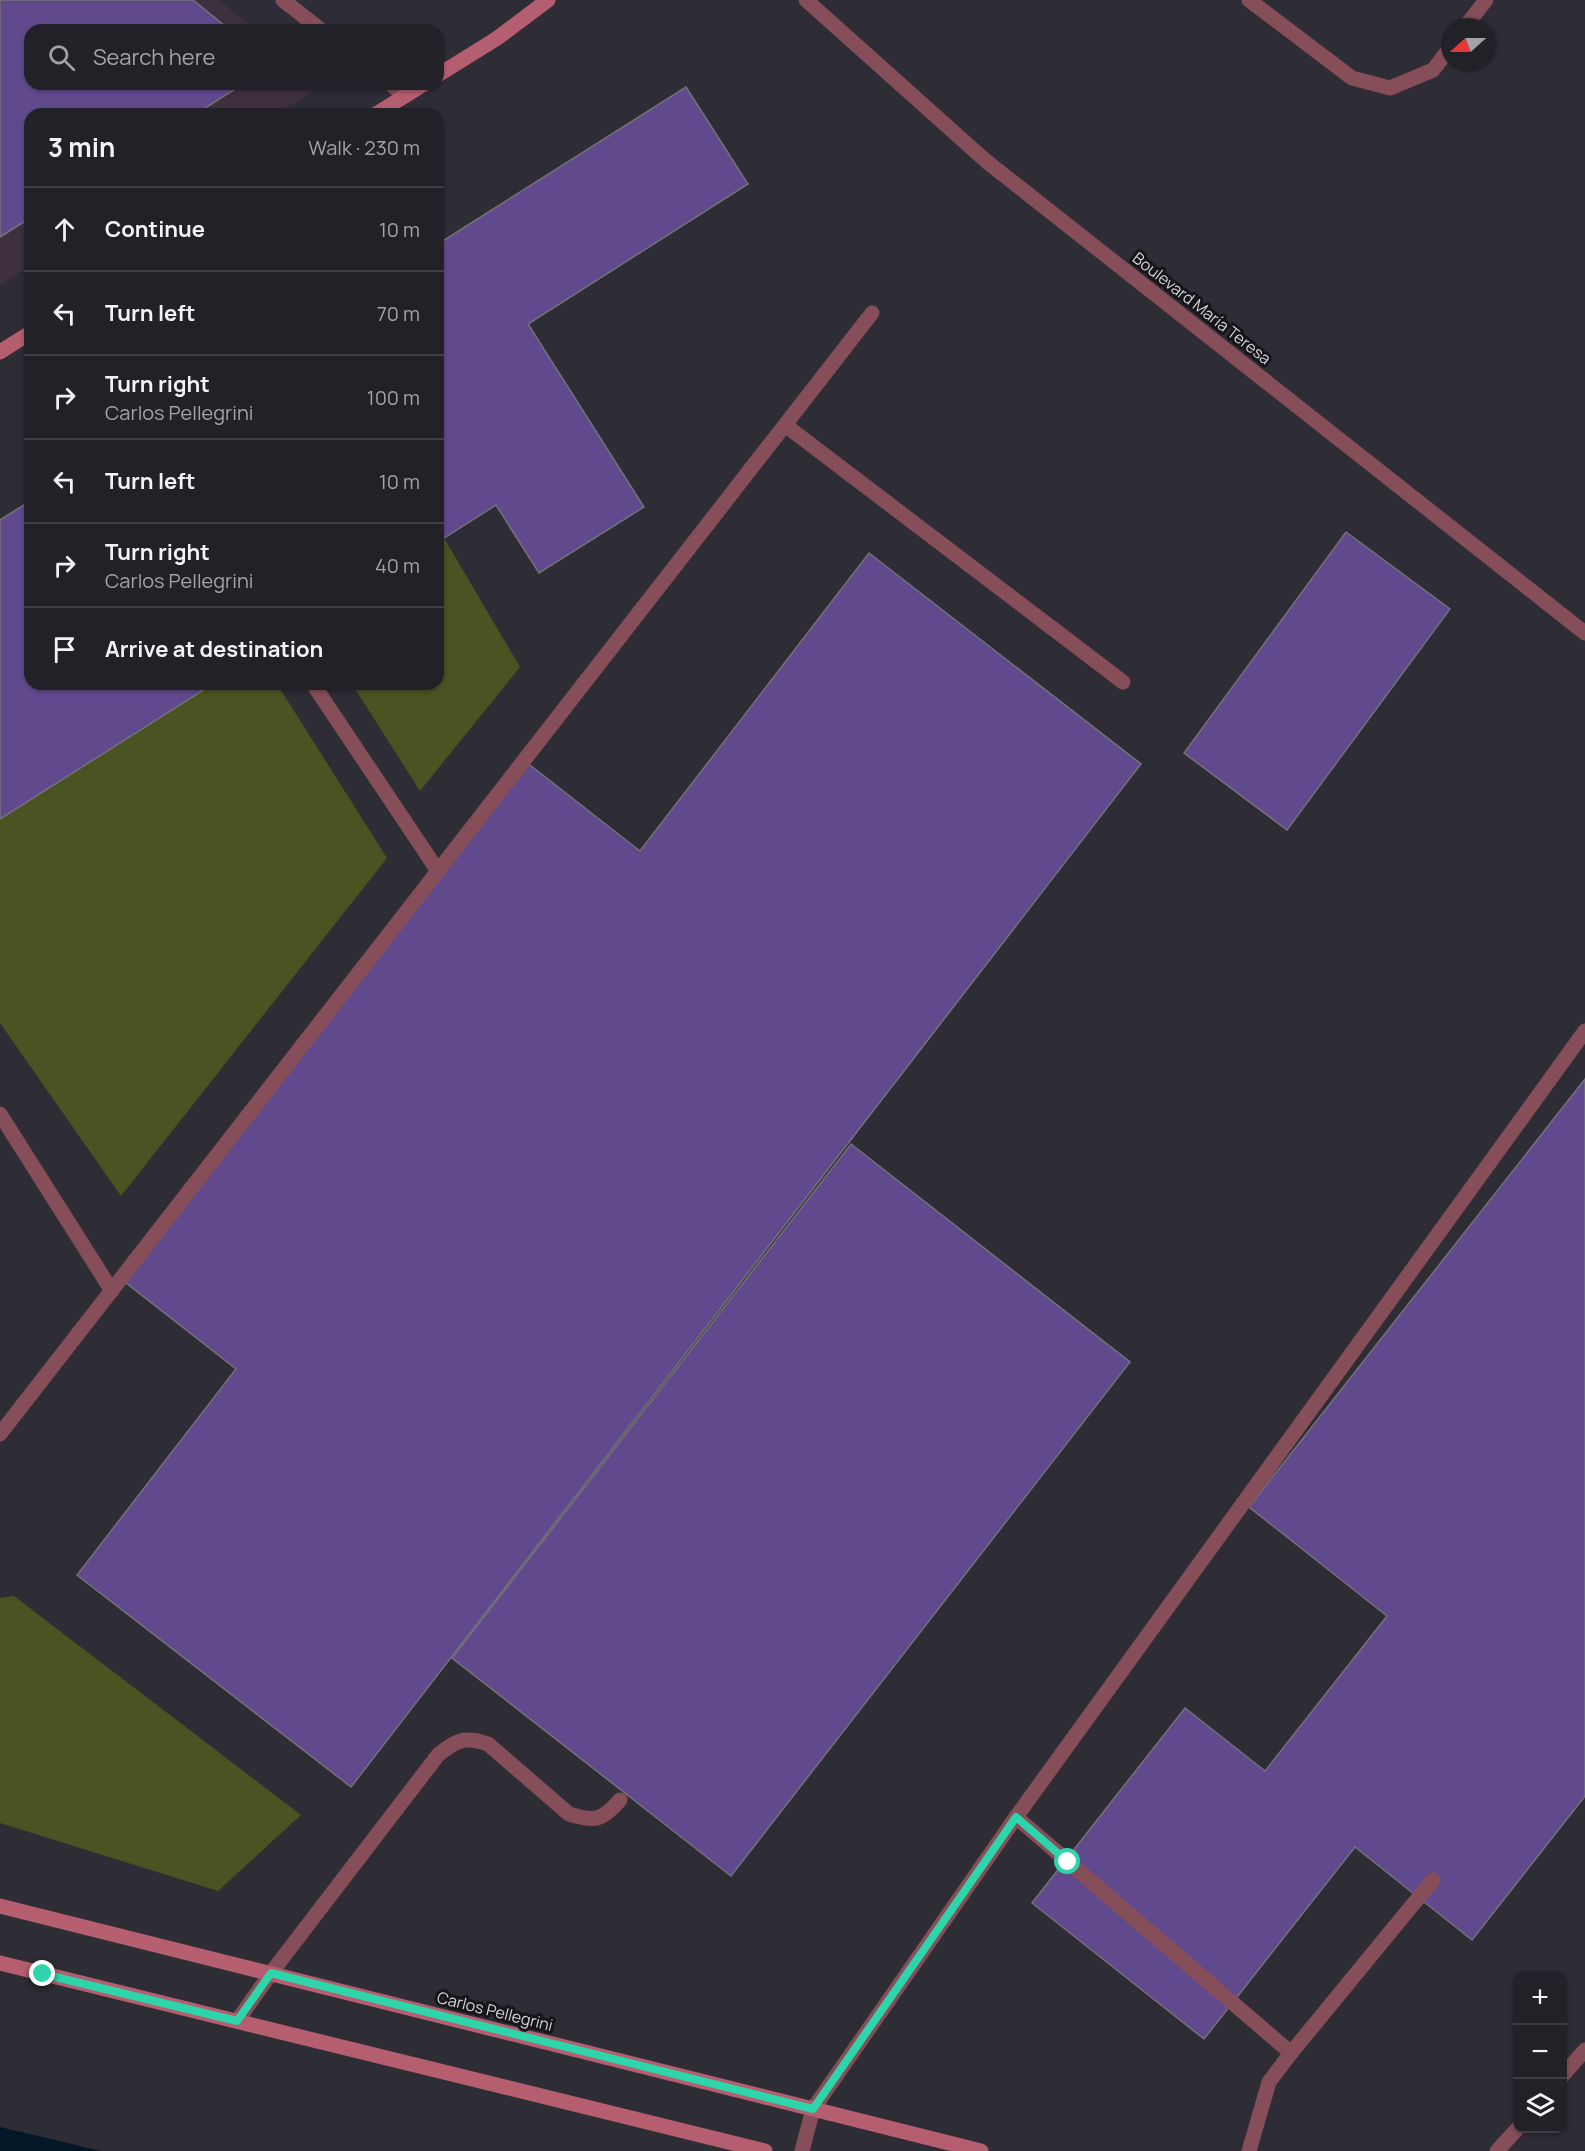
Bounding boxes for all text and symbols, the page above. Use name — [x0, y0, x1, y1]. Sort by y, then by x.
north arrow — [1441, 18, 1495, 72]
search box — [24, 24, 444, 90]
icon: search — [45, 41, 78, 74]
text: Search here — [93, 42, 215, 72]
text: 3 min — [48, 129, 115, 165]
text: Walk · 230 m — [308, 134, 420, 161]
icon: ahead — [48, 213, 81, 246]
text: Continue — [105, 214, 205, 244]
text: 10 m — [379, 216, 420, 243]
street label: Boulevard María Teresa — [1128, 247, 1276, 369]
icon: left — [48, 297, 81, 330]
text: Turn left — [105, 298, 195, 328]
text: 70 m — [377, 300, 420, 327]
text: Turn right — [105, 369, 210, 399]
icon: right — [48, 381, 81, 414]
text: 100 m — [367, 384, 420, 411]
text: Carlos Pellegrini — [105, 399, 254, 426]
icon: left — [48, 465, 81, 498]
text: Turn left — [105, 466, 195, 496]
text: 10 m — [379, 468, 420, 495]
text: Turn right — [105, 537, 210, 567]
icon: right — [48, 549, 81, 582]
text: 40 m — [375, 552, 420, 579]
text: Carlos Pellegrini — [105, 567, 254, 594]
icon: arrive — [48, 633, 81, 666]
text: Arrive at destination — [105, 634, 323, 664]
route start — [1054, 1848, 1080, 1874]
route end — [29, 1960, 55, 1986]
map controls — [1513, 1971, 1567, 2133]
button: + — [1513, 1971, 1567, 2025]
street label: Carlos Pellegrini — [435, 1986, 555, 2036]
button: − — [1513, 2025, 1567, 2079]
button: layers — [1513, 2079, 1567, 2133]

